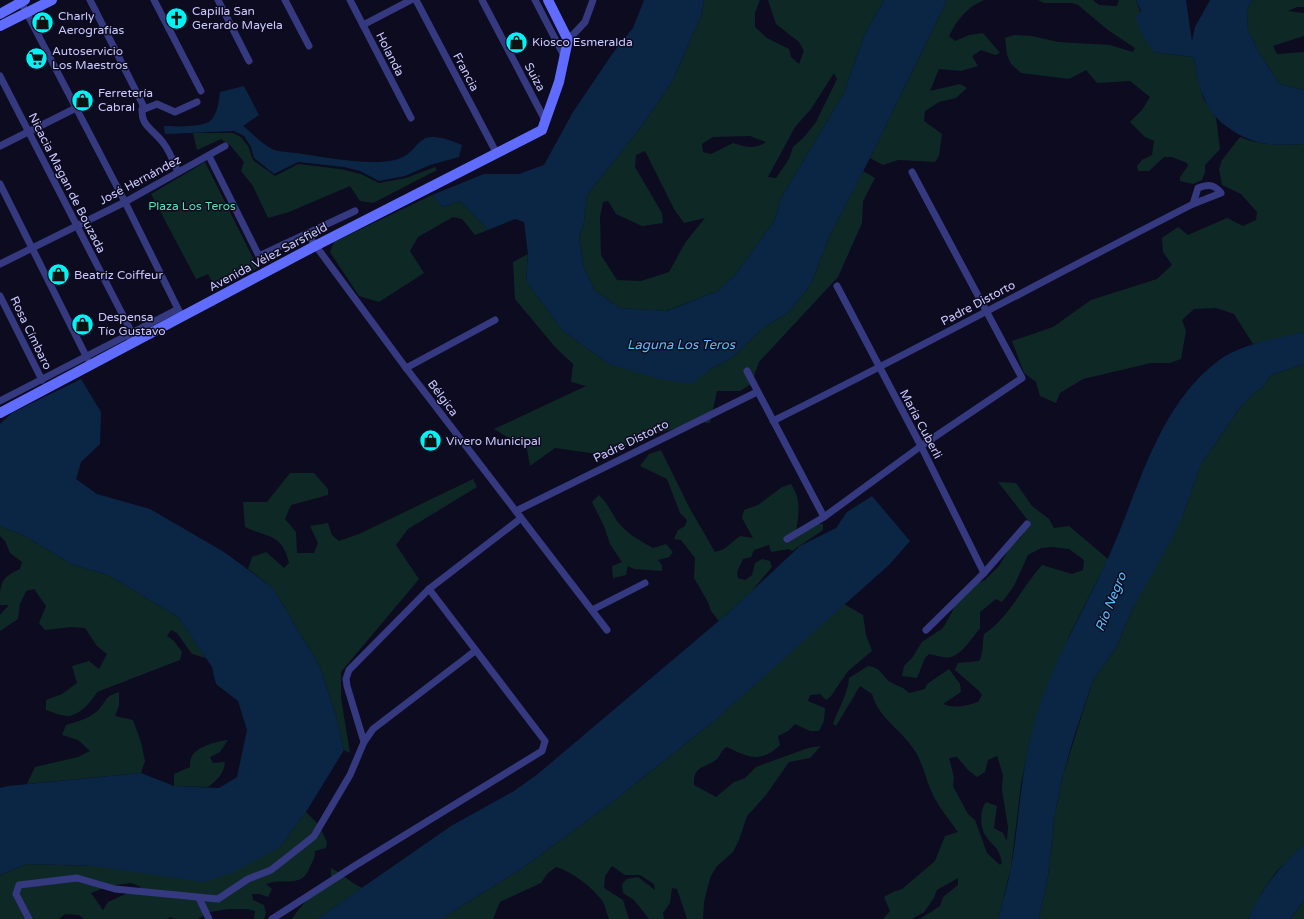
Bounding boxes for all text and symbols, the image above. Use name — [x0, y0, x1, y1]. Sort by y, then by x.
place label: Capilla San Gerardo Mayela — [192, 4, 283, 32]
church icon: Capilla San Gerardo Mayela — [164, 5, 190, 31]
place label: Charly Aerografías — [58, 9, 124, 37]
shop icon: Charly Aerografías — [29, 10, 55, 36]
shop icon: Kiosco Esmeralda — [503, 29, 529, 55]
street label: Holanda — [373, 30, 407, 78]
place label: Kiosco Esmeralda — [532, 35, 633, 49]
place label: Autoservicio Los Maestros — [52, 44, 128, 72]
supermarket icon: Autoservicio Los Maestros — [23, 45, 49, 71]
street label: Francia — [450, 50, 482, 94]
street label: Suiza — [522, 60, 548, 94]
place label: Ferretería Cabral — [98, 86, 153, 114]
shop icon: Ferretería Cabral — [70, 87, 96, 113]
street label: Nicacia Magan de Bouzada — [25, 111, 109, 255]
street label: José Hernández — [97, 153, 183, 207]
park label: Plaza Los Teros — [148, 199, 236, 213]
street label: Avenida Vélez Sarsfield — [206, 220, 330, 294]
shop icon: Beatriz Coiffeur — [45, 262, 71, 288]
place label: Beatriz Coiffeur — [74, 268, 163, 282]
street label: Padre Distorto — [938, 278, 1018, 328]
street label: Rosa Címbaro — [7, 294, 55, 372]
place label: Despensa Tío Gustavo — [98, 310, 166, 338]
shop icon: Despensa Tío Gustavo — [70, 311, 96, 337]
water label: Laguna Los Teros — [627, 337, 736, 353]
street label: Bélgica — [425, 377, 461, 419]
street label: María Cuberli — [897, 387, 945, 461]
street label: Padre Distorto — [591, 417, 671, 465]
shop icon: Vivero Municipal — [417, 428, 443, 454]
place label: Vivero Municipal — [446, 434, 541, 448]
water label: Río Negro — [1092, 569, 1130, 634]

